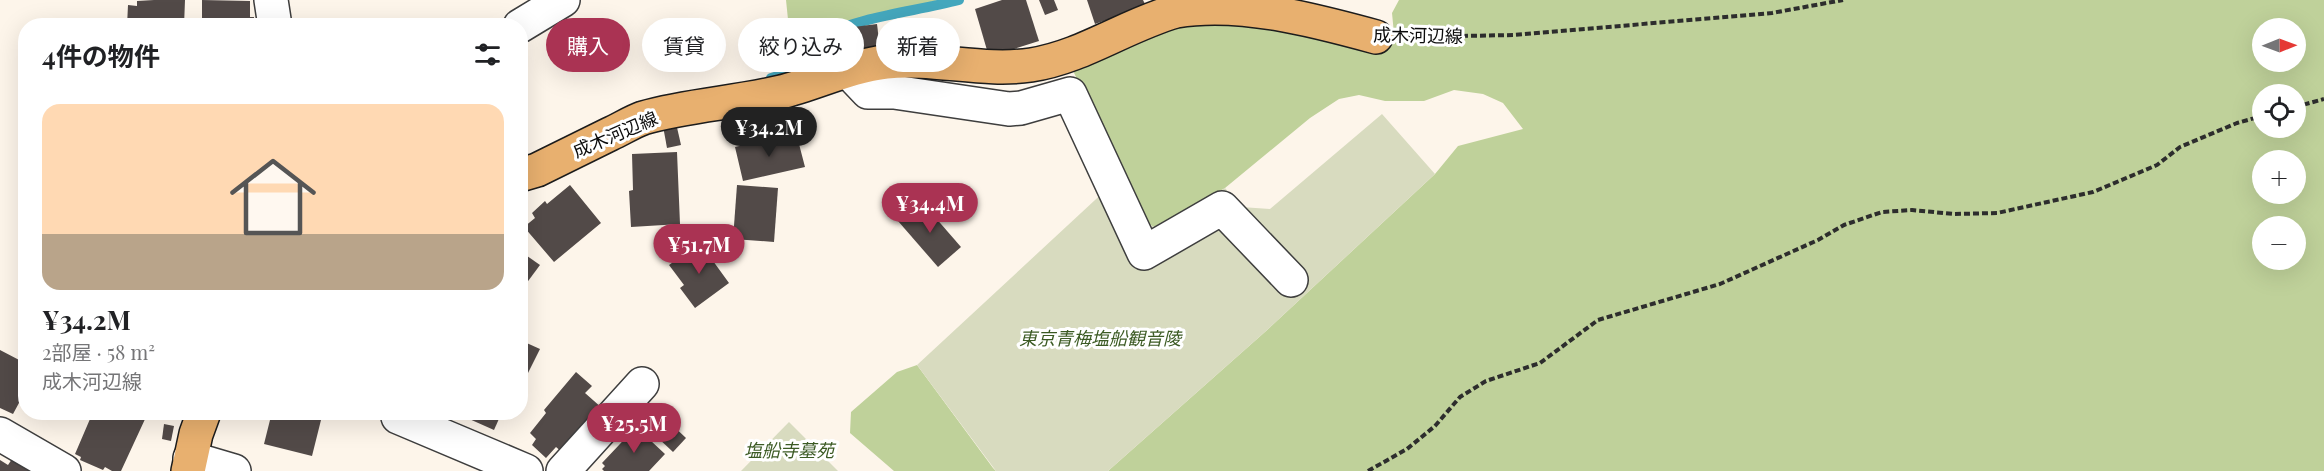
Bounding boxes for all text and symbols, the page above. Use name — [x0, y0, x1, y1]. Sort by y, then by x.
chip: 購入 — [546, 18, 630, 72]
chip: 賃貸 — [642, 18, 726, 72]
chip: 絞り込み — [738, 18, 864, 72]
chip: 新着 — [876, 18, 960, 72]
north arrow — [2252, 18, 2306, 72]
map controls — [2252, 18, 2306, 270]
street label: 成木河辺線 — [1373, 22, 1463, 48]
text: 4件の物件 — [42, 38, 160, 73]
icon: filters — [471, 38, 504, 71]
button: locate — [2252, 84, 2306, 138]
street label: 成木河辺線 — [569, 105, 661, 163]
pin: ¥34.2M — [720, 107, 818, 158]
text: ¥34.2M — [735, 113, 803, 140]
icon: home — [219, 143, 327, 251]
button: + — [2252, 150, 2306, 204]
pin: ¥34.4M — [881, 183, 979, 234]
text: ¥34.4M — [896, 189, 964, 216]
button: − — [2252, 216, 2306, 270]
pin: ¥51.7M — [650, 224, 748, 275]
text: ¥51.7M — [667, 230, 731, 257]
text: ¥34.2M — [42, 302, 131, 337]
park label: 東京青梅塩船観音陵 — [1019, 326, 1183, 350]
text: 2部屋 · 58 m² — [42, 338, 155, 365]
text: 成木河辺線 — [42, 367, 142, 394]
pin: ¥25.5M — [585, 403, 683, 454]
text: ¥25.5M — [601, 409, 667, 436]
park label: 塩船寺墓苑 — [744, 438, 837, 462]

